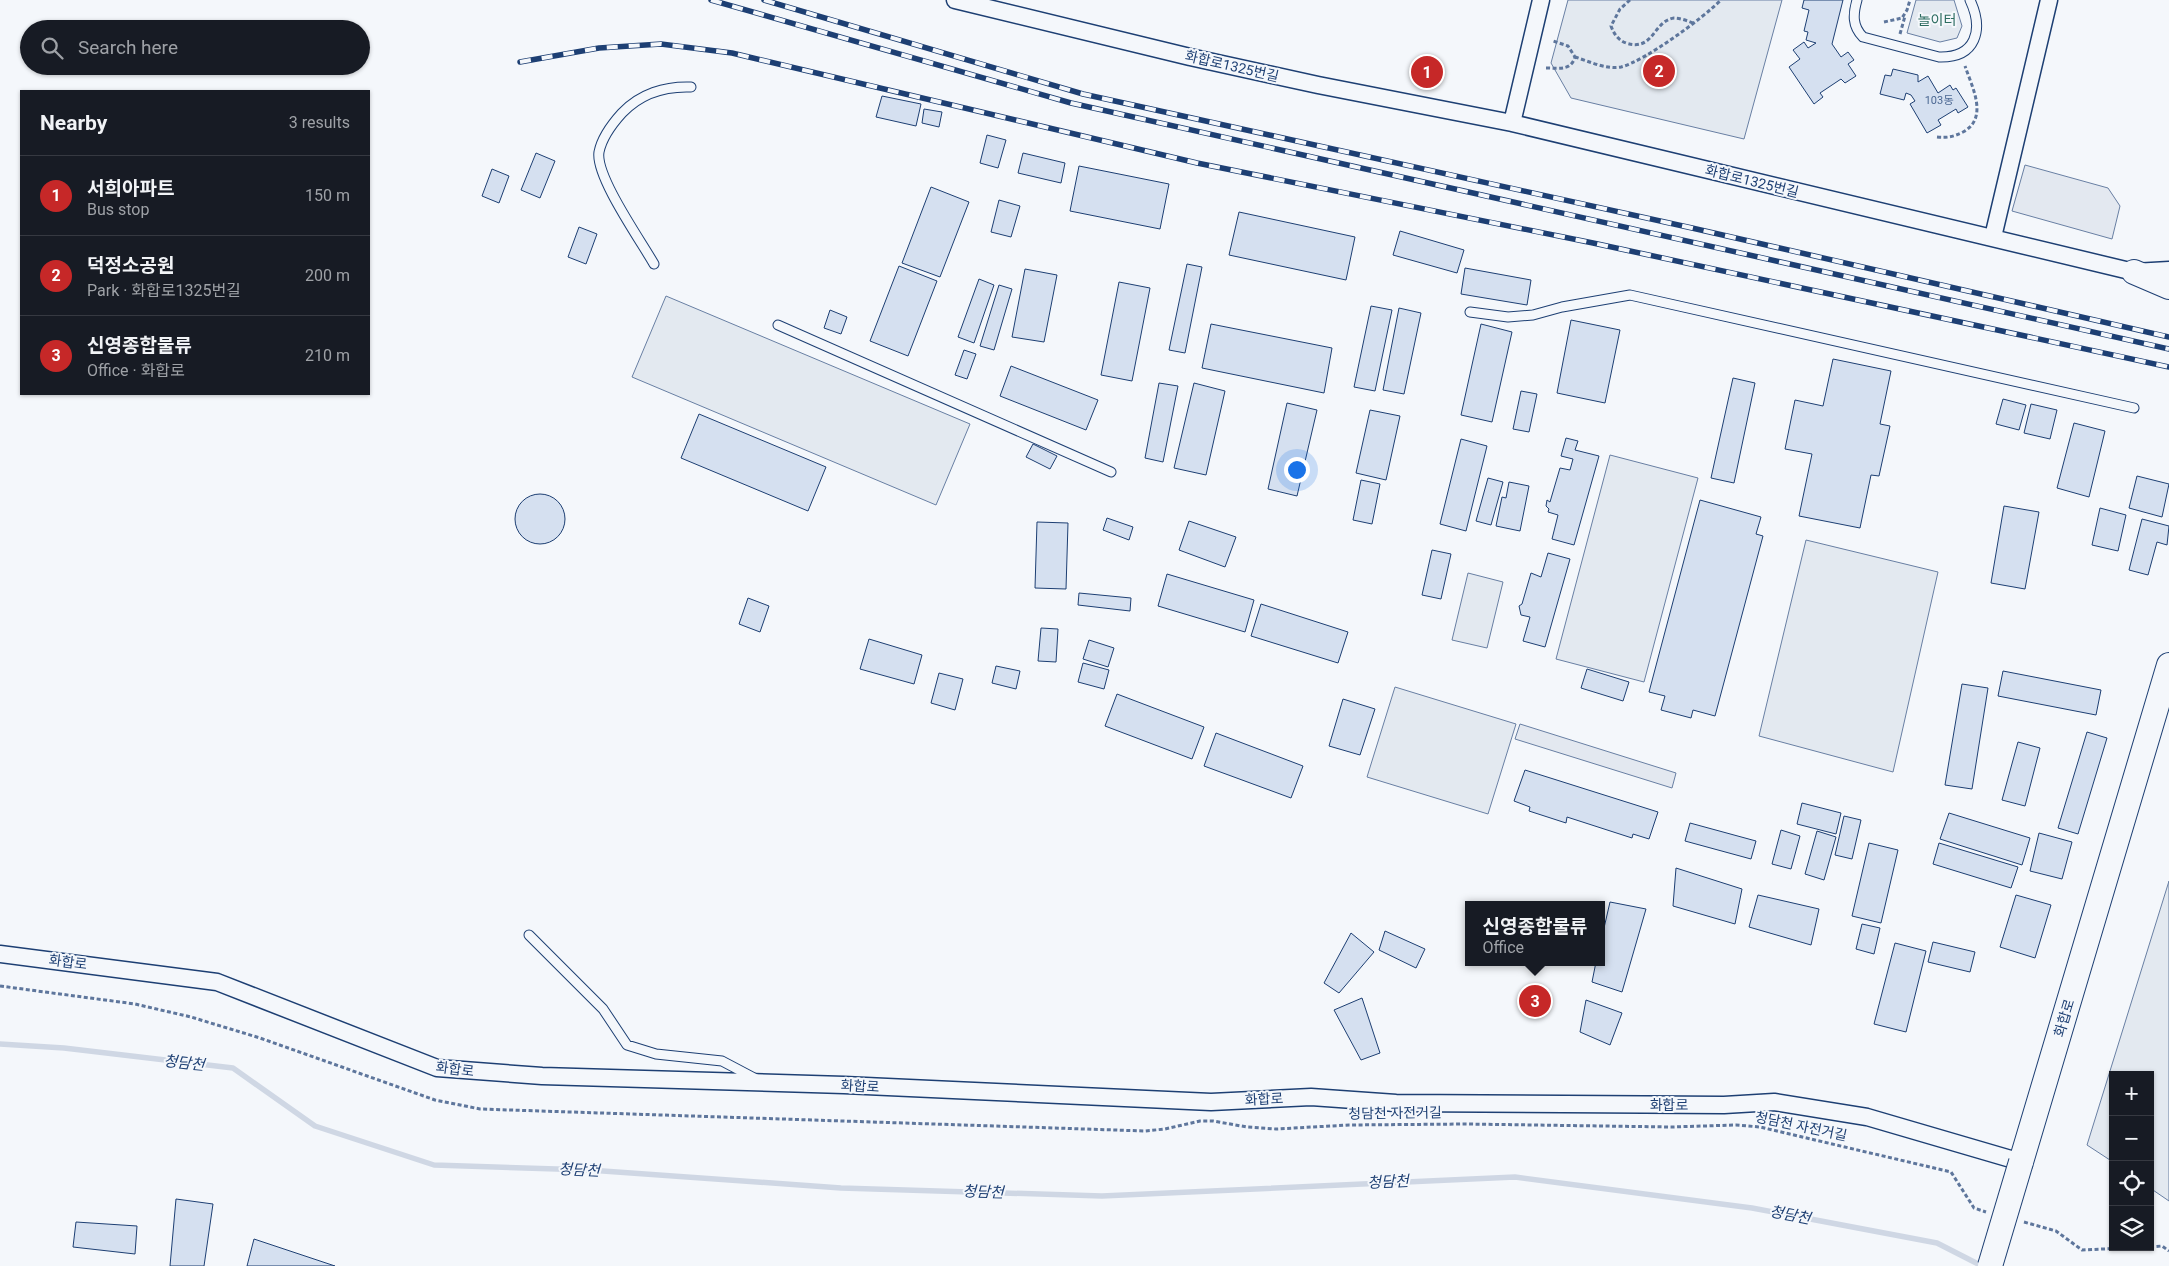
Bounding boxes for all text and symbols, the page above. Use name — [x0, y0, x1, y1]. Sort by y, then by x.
park label: 놀이터 — [1918, 12, 1956, 28]
search box — [20, 20, 370, 75]
icon: search — [38, 34, 66, 62]
text: Search here — [78, 36, 178, 59]
street label: 화합로1325번길 — [1183, 47, 1281, 85]
pin: 2 — [1643, 52, 1675, 90]
pin: 1 — [1411, 53, 1443, 91]
house number: 103동 — [1925, 94, 1953, 107]
text: Nearby — [40, 111, 107, 135]
text: 3 results — [289, 113, 350, 132]
street label: 화합로1325번길 — [1704, 162, 1800, 200]
text: 서희아파트 — [87, 177, 174, 200]
text: 1 — [51, 186, 61, 205]
text: 150 m — [305, 186, 350, 205]
text: Bus stop — [87, 200, 149, 219]
text: 덕정소공원 — [87, 254, 174, 277]
text: 2 — [51, 266, 61, 285]
text: 200 m — [305, 266, 350, 285]
text: Park · 화합로1325번길 — [87, 281, 241, 300]
text: 신영종합물류 — [87, 334, 192, 357]
text: 3 — [51, 346, 61, 365]
text: 210 m — [305, 346, 350, 365]
text: Office · 화합로 — [87, 361, 185, 380]
your location — [1284, 457, 1310, 483]
popup — [1465, 901, 1605, 966]
text: 신영종합물류 — [1483, 915, 1587, 938]
text: Office — [1483, 938, 1524, 957]
street label: 화합로 — [48, 952, 88, 972]
pin: 3 — [1519, 982, 1551, 1020]
street label: 화합로 — [2051, 997, 2077, 1039]
water label: 청담천 — [162, 1052, 208, 1074]
street label: 화합로 — [435, 1059, 475, 1079]
map controls — [2109, 1071, 2154, 1251]
button: + — [2109, 1071, 2154, 1116]
street label: 화합로 — [840, 1077, 880, 1095]
street label: 화합로 — [1244, 1090, 1284, 1108]
street label: 화합로 — [1650, 1097, 1688, 1113]
street label: 청담천 자전거길 — [1348, 1104, 1442, 1122]
street label: 청담천 자전거길 — [1754, 1108, 1848, 1144]
button: − — [2109, 1116, 2154, 1161]
water label: 청담천 — [558, 1160, 602, 1180]
button: locate — [2109, 1161, 2154, 1206]
water label: 청담천 — [1367, 1172, 1411, 1192]
water label: 청담천 — [962, 1182, 1006, 1202]
water label: 청담천 — [1768, 1202, 1814, 1228]
button: layers — [2109, 1206, 2154, 1251]

